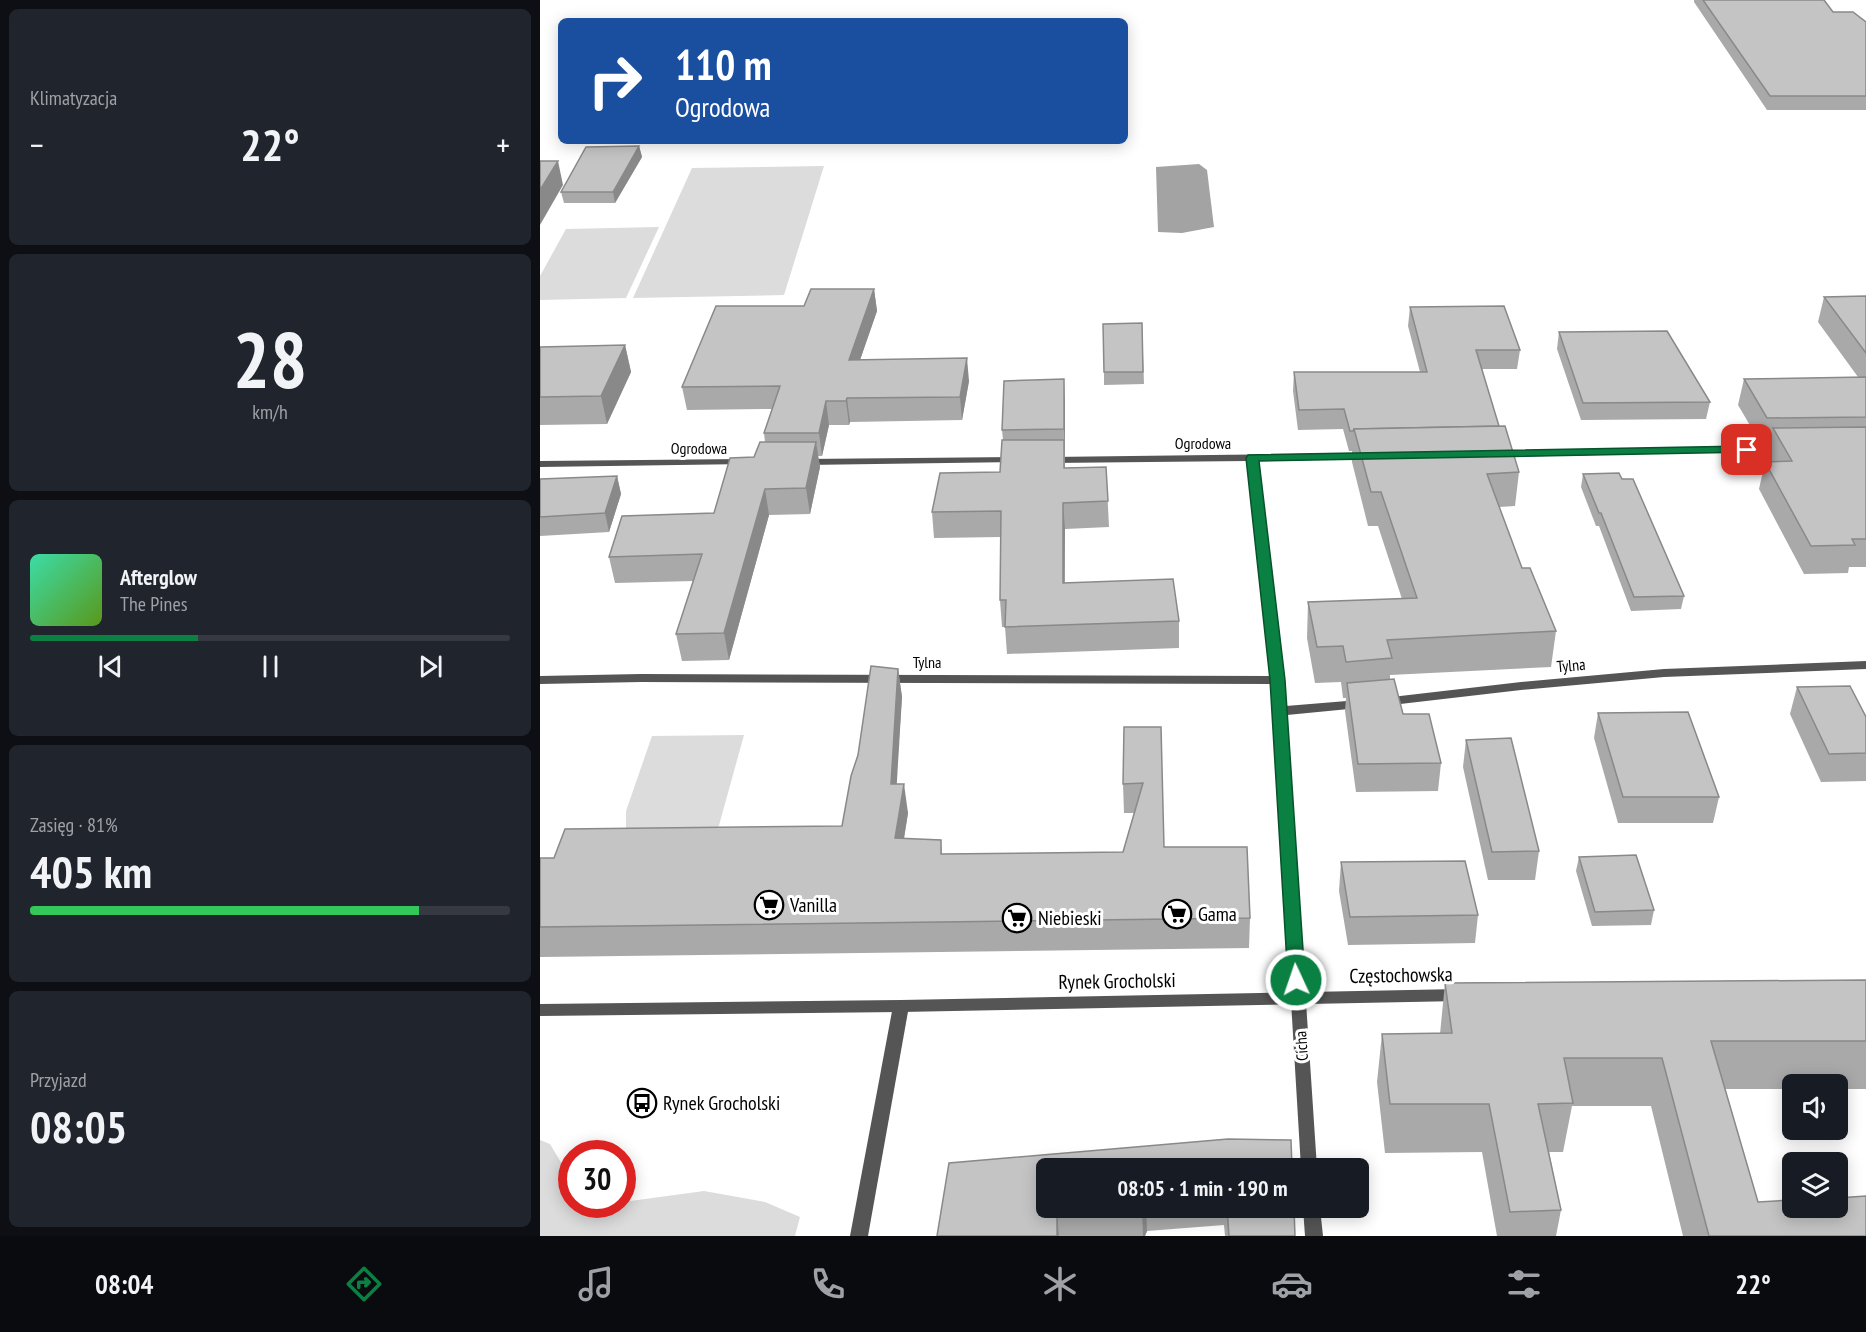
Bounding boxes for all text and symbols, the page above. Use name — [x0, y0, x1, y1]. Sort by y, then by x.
text: 110 m — [675, 37, 772, 92]
icon: right — [576, 42, 654, 120]
text: Klimatyzacja — [30, 85, 117, 111]
text: Ogrodowa — [675, 90, 770, 124]
text: 22° — [240, 115, 300, 173]
text: − — [30, 123, 44, 166]
text: + — [496, 123, 510, 166]
text: 28 — [233, 309, 307, 410]
text: km/h — [252, 399, 288, 425]
pin — [1721, 424, 1772, 475]
street label: Ogrodowa — [1175, 433, 1231, 453]
icon: arrive — [1730, 433, 1763, 466]
street label: Ogrodowa — [671, 438, 727, 458]
text: Afterglow — [120, 563, 197, 591]
text: The Pines — [120, 591, 187, 617]
icon: previous — [94, 650, 127, 683]
icon: pause — [254, 650, 287, 683]
icon: next — [414, 650, 447, 683]
street label: Tylna — [913, 652, 941, 672]
street label: Tylna — [1556, 654, 1586, 676]
text: Zasięg · 81% — [30, 812, 118, 838]
text: 405 km — [30, 842, 152, 900]
supermarket icon: Vanilla — [753, 889, 785, 921]
place label: Vanilla — [789, 892, 837, 918]
supermarket icon: Gama — [1161, 898, 1193, 930]
place label: Gama — [1198, 901, 1237, 927]
supermarket icon: Niebieski — [1001, 902, 1033, 934]
place label: Niebieski — [1038, 905, 1102, 931]
position arrow — [1264, 948, 1328, 1012]
street label: Częstochowska — [1349, 961, 1453, 989]
street label: Rynek Grocholski — [1058, 967, 1176, 995]
street label: Cicha — [1290, 1030, 1312, 1062]
text: Przyjazd — [30, 1067, 87, 1093]
map controls — [1782, 1074, 1848, 1218]
button: sound — [1782, 1074, 1848, 1140]
bus stop icon: Rynek Grocholski — [626, 1087, 658, 1119]
place label: Rynek Grocholski — [663, 1090, 780, 1116]
text: 08:05 — [30, 1097, 127, 1155]
speed limit sign: 30 — [558, 1140, 636, 1218]
button: layers — [1782, 1152, 1848, 1218]
text: 08:05 · 1 min · 190 m — [1117, 1174, 1288, 1202]
icon: directions — [343, 1263, 385, 1305]
icon: music — [575, 1263, 617, 1305]
icon: phone — [807, 1263, 849, 1305]
icon: climate — [1039, 1263, 1081, 1305]
icon: car — [1271, 1263, 1313, 1305]
icon: filters — [1503, 1263, 1545, 1305]
text: 08:04 — [95, 1267, 153, 1301]
text: 22° — [1735, 1267, 1771, 1301]

